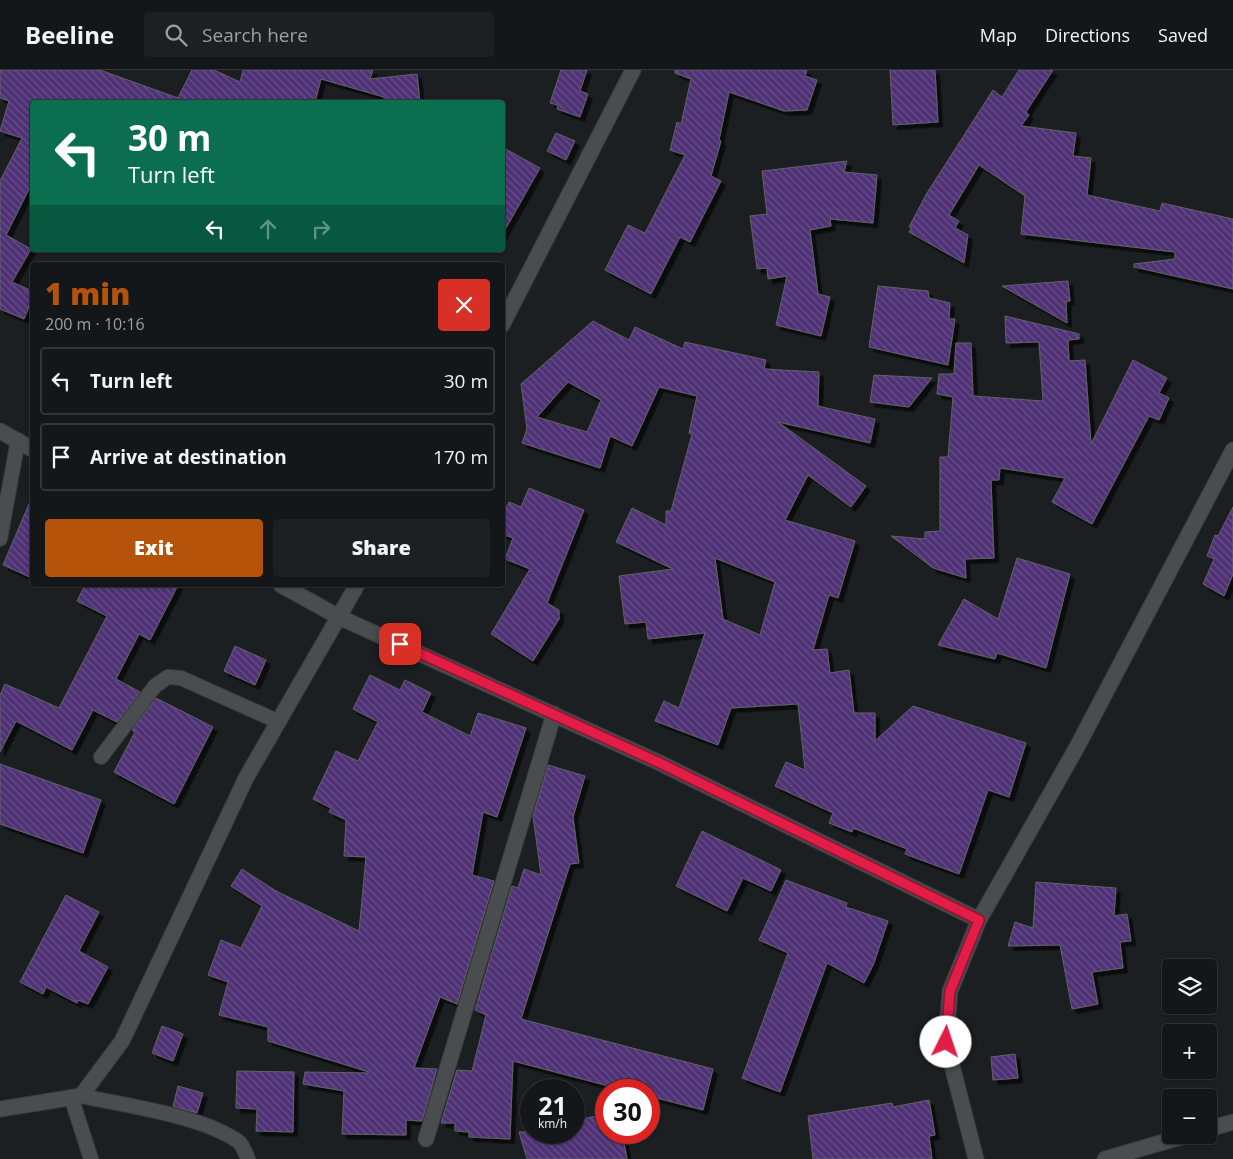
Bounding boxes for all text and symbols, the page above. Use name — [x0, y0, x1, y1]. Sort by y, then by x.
search box — [144, 12, 494, 57]
text: Beeline — [25, 18, 114, 51]
icon: search — [162, 21, 190, 49]
text: Search here — [202, 22, 308, 48]
text: Map — [980, 23, 1017, 47]
text: Directions — [1045, 23, 1130, 47]
text: Saved — [1158, 23, 1208, 47]
text: 30 m — [128, 114, 211, 161]
icon: left — [45, 120, 110, 185]
text: Turn left — [128, 159, 215, 189]
icon: left — [201, 215, 229, 243]
icon: ahead — [254, 215, 282, 243]
icon: right — [307, 215, 335, 243]
text: 1 min — [45, 273, 130, 314]
button: close — [438, 279, 490, 331]
text: 200 m · 10:16 — [45, 313, 145, 335]
icon: left — [47, 367, 75, 395]
text: Turn left — [90, 368, 172, 394]
text: 30 m — [444, 368, 488, 394]
icon: arrive — [47, 443, 75, 471]
text: Arrive at destination — [90, 444, 287, 470]
text: 170 m — [433, 444, 488, 470]
button: Exit — [45, 519, 263, 577]
button: Share — [273, 519, 490, 577]
pin — [379, 623, 421, 665]
icon: arrive — [386, 630, 414, 658]
map controls — [1162, 959, 1217, 1144]
button: layers — [1162, 959, 1217, 1014]
position arrow — [919, 1015, 971, 1067]
button: + — [1162, 1024, 1217, 1079]
speed limit sign: 30 — [595, 1079, 660, 1144]
text: 21 — [538, 1088, 567, 1122]
button: − — [1162, 1089, 1217, 1144]
text: km/h — [538, 1115, 567, 1132]

